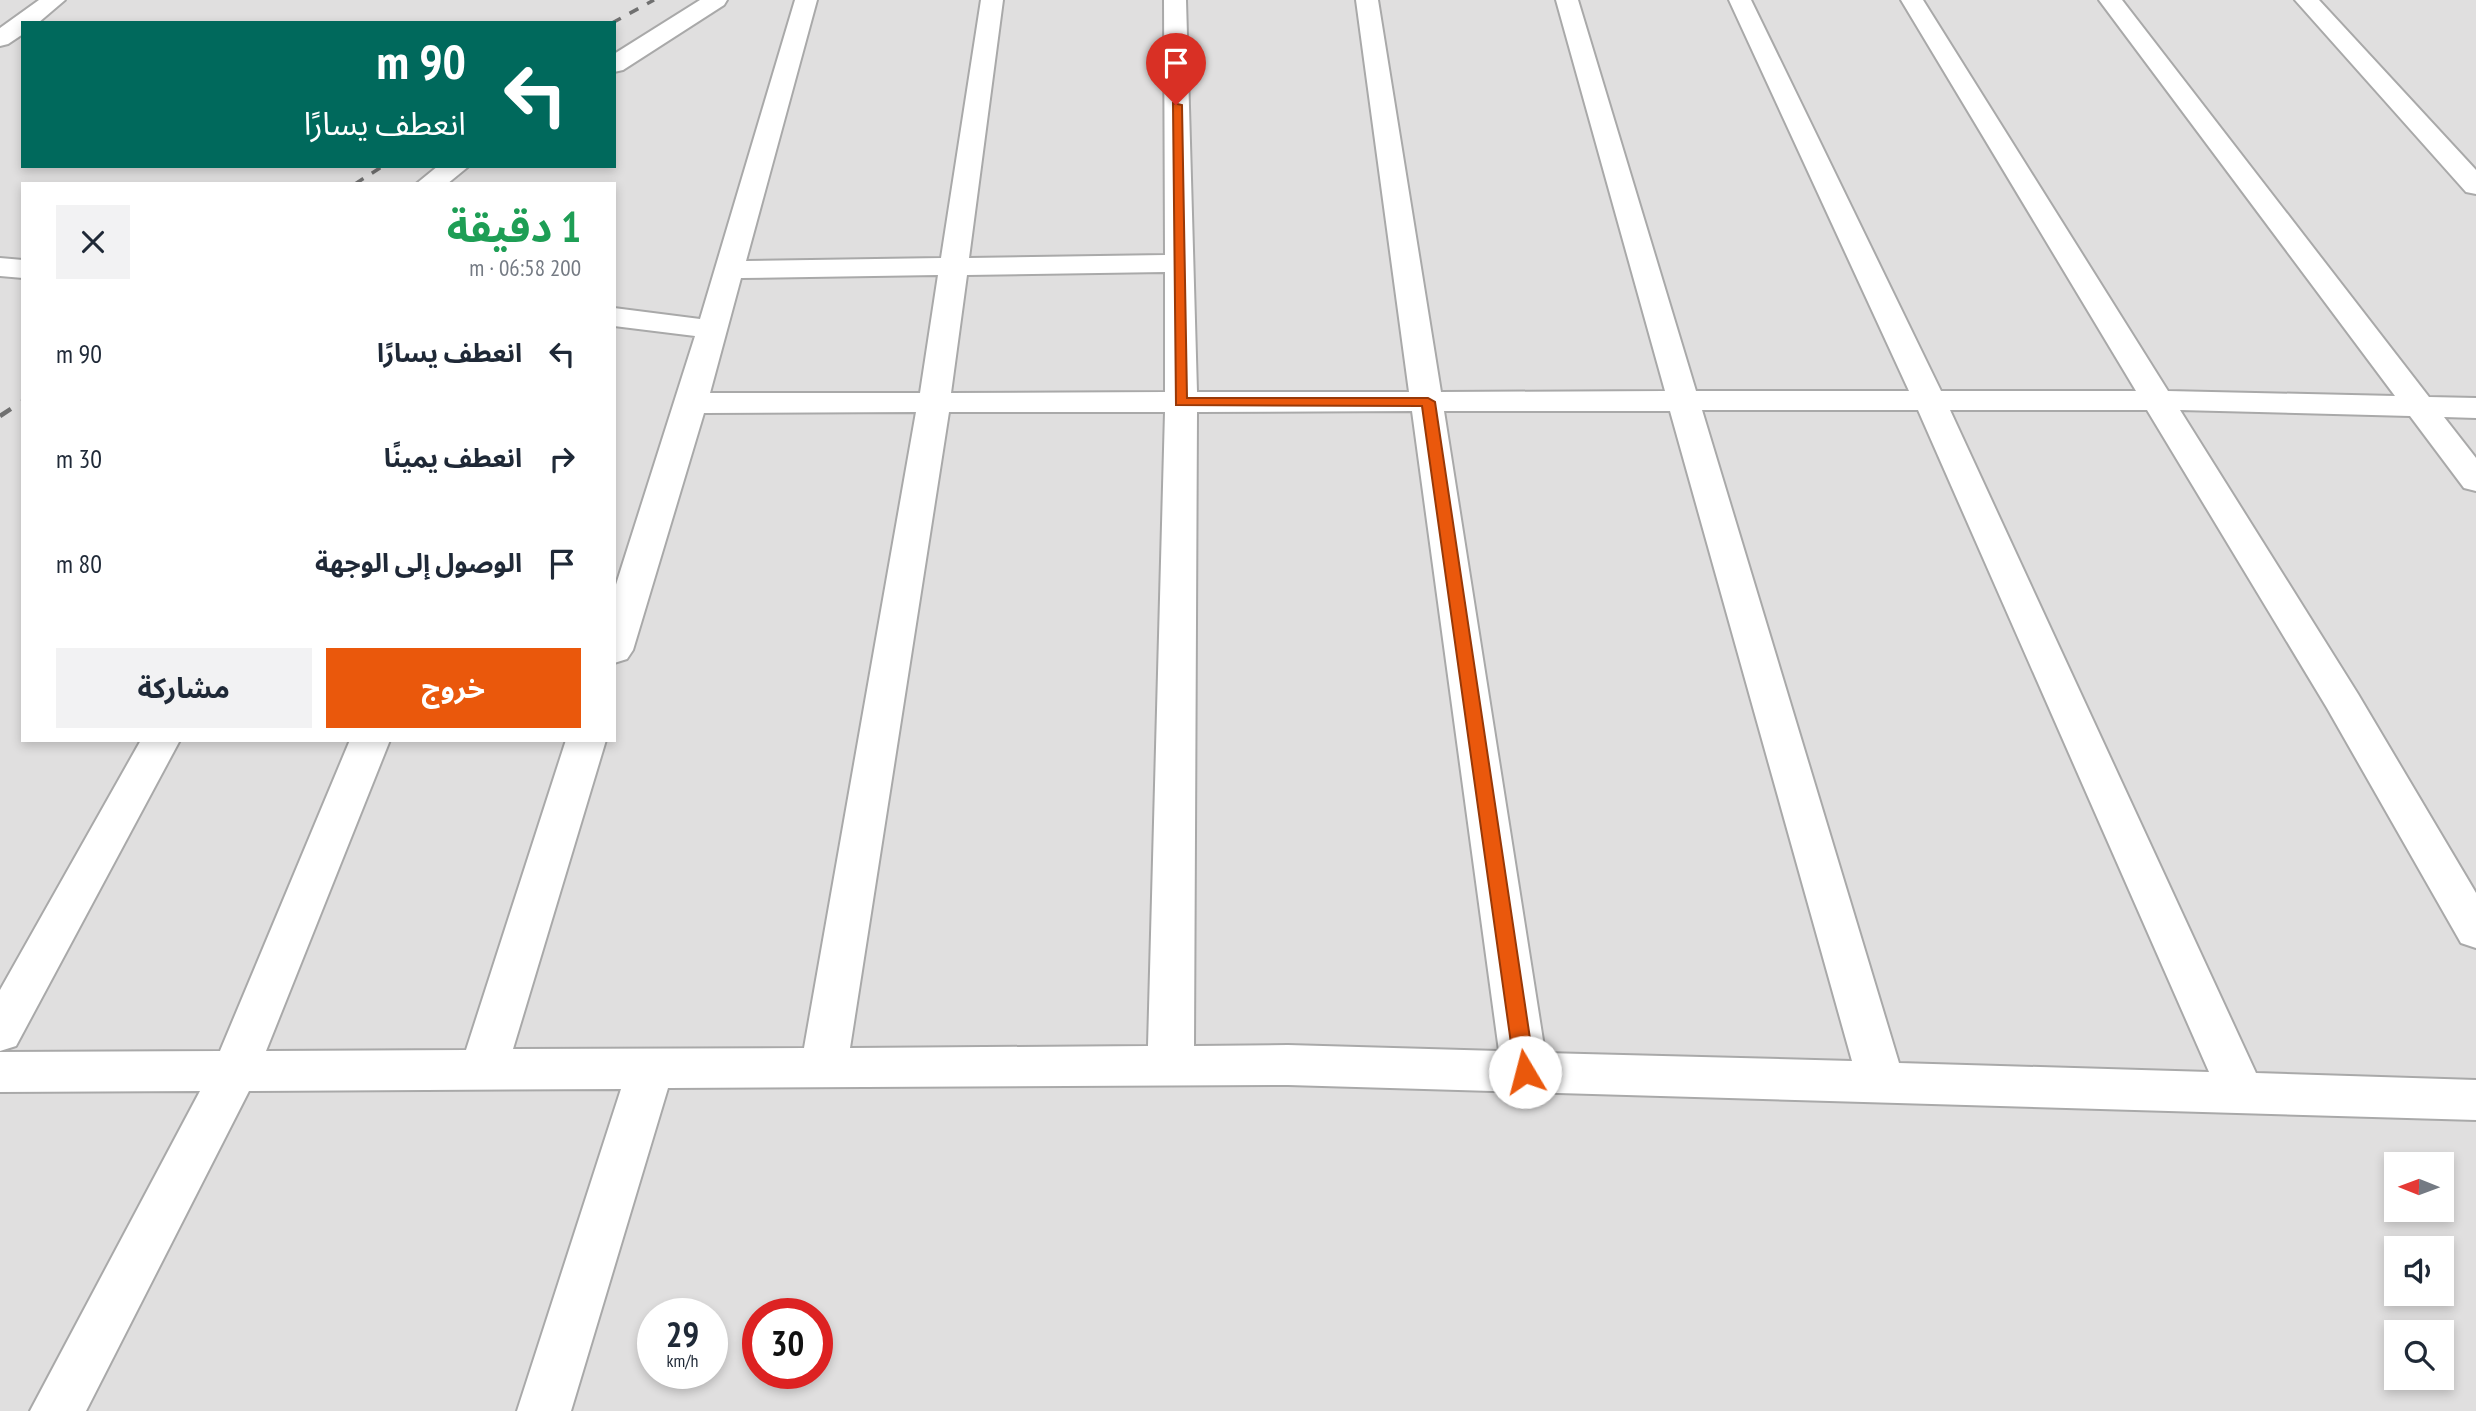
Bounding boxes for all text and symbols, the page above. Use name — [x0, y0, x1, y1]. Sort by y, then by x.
text: 90 m — [377, 29, 466, 93]
pin — [1146, 33, 1206, 105]
icon: arrive — [1157, 44, 1195, 82]
icon: left — [490, 49, 581, 140]
text: انعطف يسارًا — [304, 102, 466, 144]
text: 1 دقيقة — [447, 199, 581, 254]
button: close — [56, 205, 130, 279]
text: 200 m · 06:58 — [469, 253, 581, 282]
icon: left — [543, 335, 581, 373]
text: انعطف يسارًا — [377, 336, 522, 369]
text: 90 m — [56, 337, 102, 370]
icon: right — [543, 440, 581, 478]
text: انعطف يمينًا — [384, 441, 522, 474]
text: 30 m — [56, 442, 102, 475]
icon: arrive — [543, 545, 581, 583]
text: الوصول إلى الوجهة — [315, 546, 522, 579]
text: 80 m — [56, 547, 102, 580]
button: مشاركة — [56, 648, 312, 728]
button: خروج — [326, 648, 581, 728]
position arrow — [1488, 1035, 1562, 1109]
north arrow — [2384, 1152, 2454, 1222]
map controls — [2384, 1152, 2454, 1390]
button: sound — [2384, 1236, 2454, 1306]
speed limit sign: 30 — [742, 1298, 833, 1389]
text: 29 — [666, 1311, 699, 1357]
button: search — [2384, 1320, 2454, 1390]
text: km/h — [667, 1349, 698, 1372]

